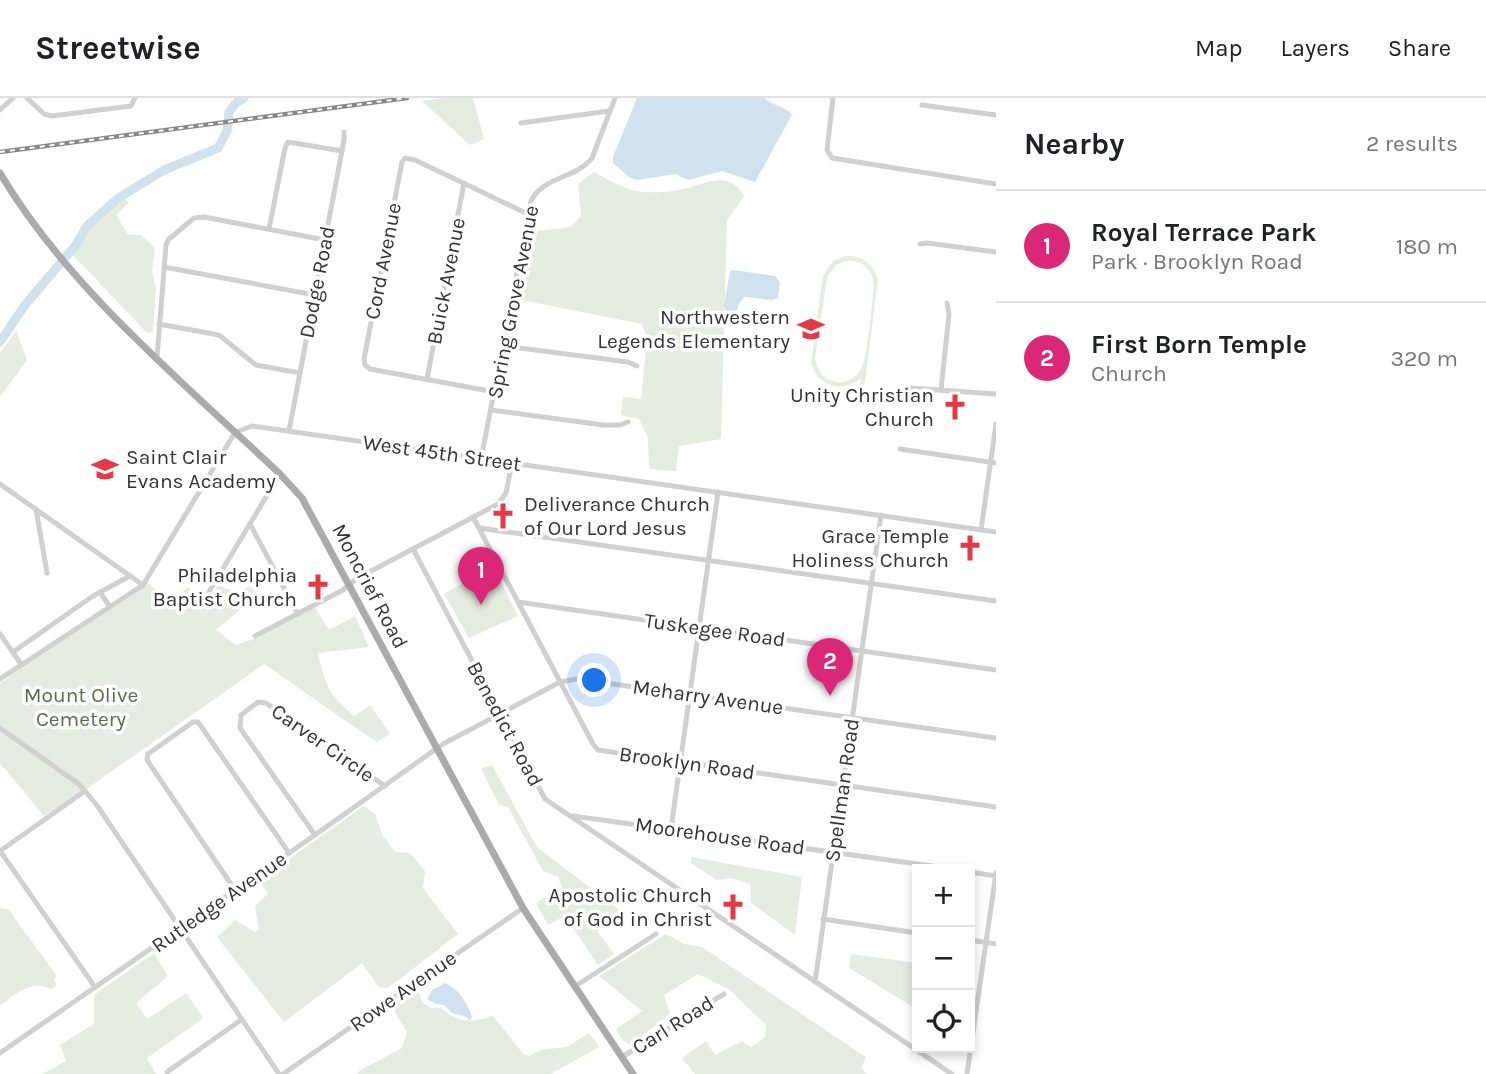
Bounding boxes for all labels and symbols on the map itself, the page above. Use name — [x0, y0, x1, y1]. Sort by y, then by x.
street label: Cord Avenue — [360, 201, 406, 321]
street label: Spring Grove Avenue — [482, 203, 544, 401]
street label: Buick Avenue — [422, 215, 470, 347]
street label: Dodge Road — [294, 224, 340, 340]
place label: Northwestern Legends Elementary — [597, 305, 790, 353]
school or university icon: Northwestern Legends Elementary — [796, 314, 826, 344]
place label: Unity Christian Church — [790, 383, 934, 431]
church icon: Unity Christian Church — [940, 392, 970, 422]
street label: West 45th Street — [361, 430, 523, 476]
place label: Saint Clair Evans Academy — [126, 445, 276, 493]
school or university icon: Saint Clair Evans Academy — [90, 454, 120, 484]
place label: Deliverance Church of Our Lord Jesus — [524, 492, 710, 540]
church icon: Deliverance Church of Our Lord Jesus — [488, 501, 518, 531]
street label: Moncrief Road — [327, 519, 413, 653]
place label: Grace Temple Holiness Church — [791, 524, 949, 572]
church icon: Grace Temple Holiness Church — [955, 533, 985, 563]
pin: 1 — [458, 547, 504, 605]
place label: Philadelphia Baptist Church — [153, 563, 297, 611]
church icon: Philadelphia Baptist Church — [303, 572, 333, 602]
street label: Tuskegee Road — [643, 608, 787, 652]
pin: 2 — [807, 638, 853, 696]
street label: Benedict Road — [462, 657, 548, 791]
your location — [577, 663, 611, 697]
street label: Meharry Avenue — [631, 675, 785, 719]
park label: Mount Olive Cemetery — [24, 683, 138, 731]
street label: Carver Circle — [267, 699, 379, 787]
street label: Spellman Road — [820, 717, 864, 863]
street label: Brooklyn Road — [617, 742, 757, 784]
street label: Moorehouse Road — [634, 812, 806, 860]
street label: Rutledge Avenue — [147, 846, 291, 958]
place label: Apostolic Church of God in Christ — [548, 883, 712, 931]
church icon: Apostolic Church of God in Christ — [718, 892, 748, 922]
street label: Rowe Avenue — [345, 945, 461, 1037]
street label: Carl Road — [628, 991, 718, 1059]

